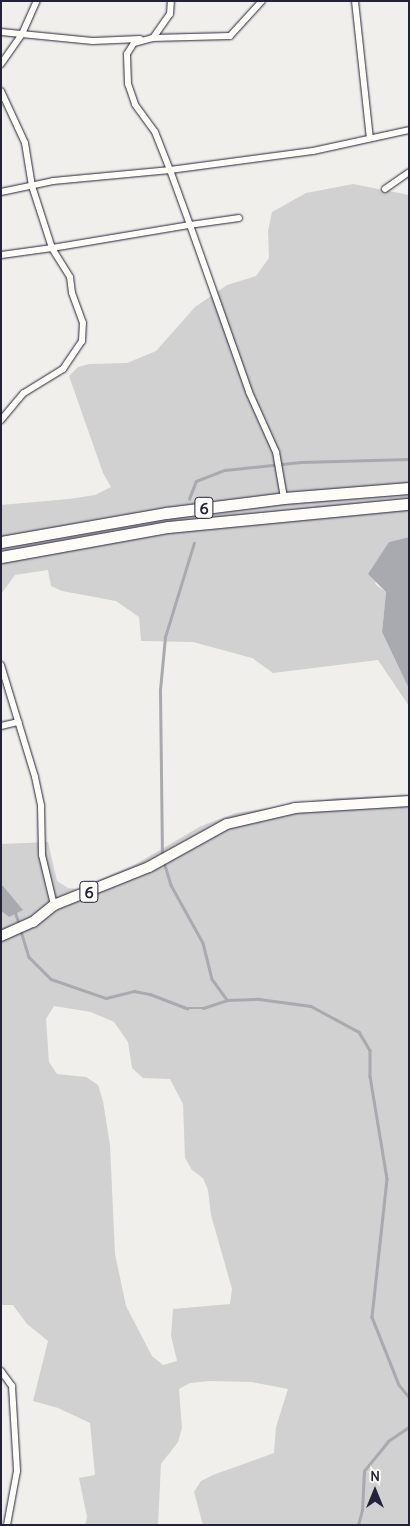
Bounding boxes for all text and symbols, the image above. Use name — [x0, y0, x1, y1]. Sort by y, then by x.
road number: 6 — [194, 494, 214, 522]
road number: 6 — [79, 879, 99, 906]
north arrow — [350, 1466, 400, 1516]
text: N — [370, 1467, 380, 1485]

